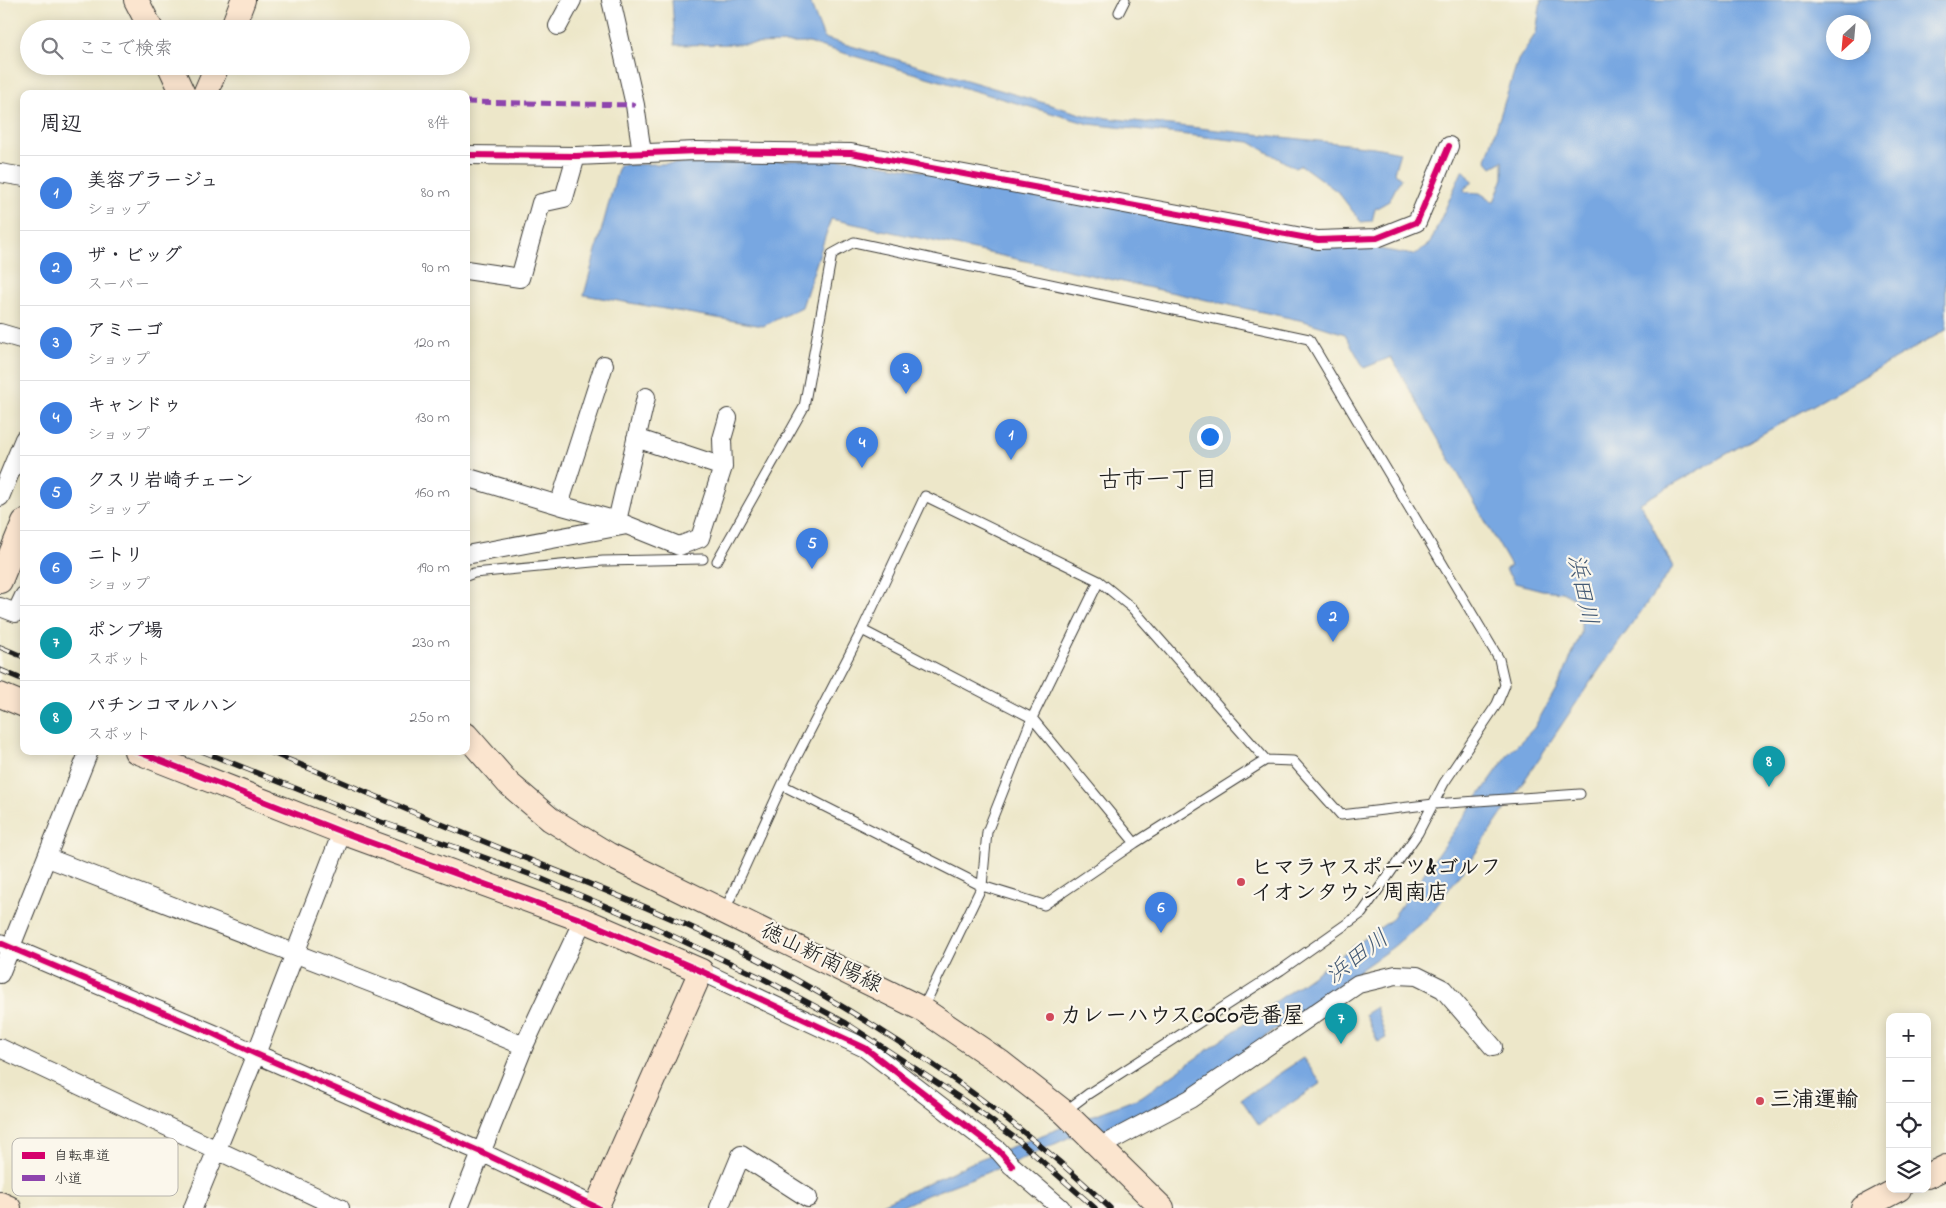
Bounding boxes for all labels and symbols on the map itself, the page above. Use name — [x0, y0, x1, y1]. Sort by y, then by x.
north arrow — [1826, 15, 1871, 60]
pin: 3 — [890, 353, 922, 394]
pin: 1 — [995, 419, 1027, 460]
your location — [1197, 424, 1223, 450]
pin: 4 — [846, 427, 878, 468]
district label: 古市一丁目 — [1098, 464, 1218, 499]
pin: 5 — [796, 528, 828, 569]
water label: 浜田川 — [1557, 551, 1605, 629]
pin: 2 — [1317, 601, 1349, 642]
pin: 8 — [1753, 746, 1785, 787]
place label: ヒマラヤスポーツ&ゴルフ イオンタウン周南店 — [1251, 853, 1502, 910]
marker: ヒマラヤスポーツ&ゴルフ イオンタウン周南店 — [1235, 876, 1247, 888]
pin: 6 — [1145, 892, 1177, 933]
street label: 徳山新南陽線 — [755, 916, 887, 1002]
water label: 浜田川 — [1319, 922, 1397, 994]
place label: カレーハウスCoCo壱番屋 — [1060, 1001, 1305, 1033]
pin: 7 — [1325, 1003, 1357, 1044]
marker: カレーハウスCoCo壱番屋 — [1044, 1011, 1056, 1023]
place label: 三浦運輸 — [1770, 1085, 1858, 1117]
marker: 三浦運輸 — [1754, 1095, 1766, 1107]
legend — [12, 1138, 178, 1196]
text: 自転車道 — [54, 1146, 110, 1167]
text: 小道 — [54, 1169, 82, 1190]

